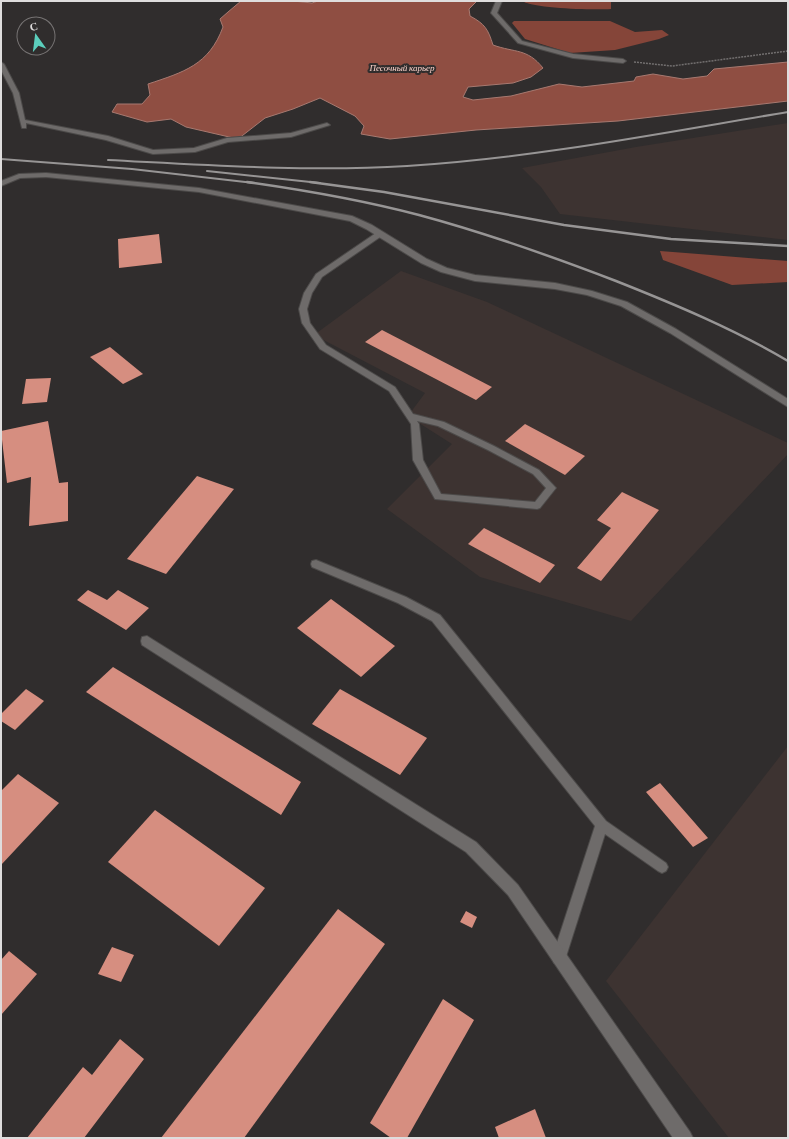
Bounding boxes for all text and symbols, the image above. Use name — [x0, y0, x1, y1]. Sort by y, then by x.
north arrow — [16, 16, 56, 56]
text: С — [28, 20, 39, 33]
water label: Песочный карьер — [368, 63, 435, 73]

